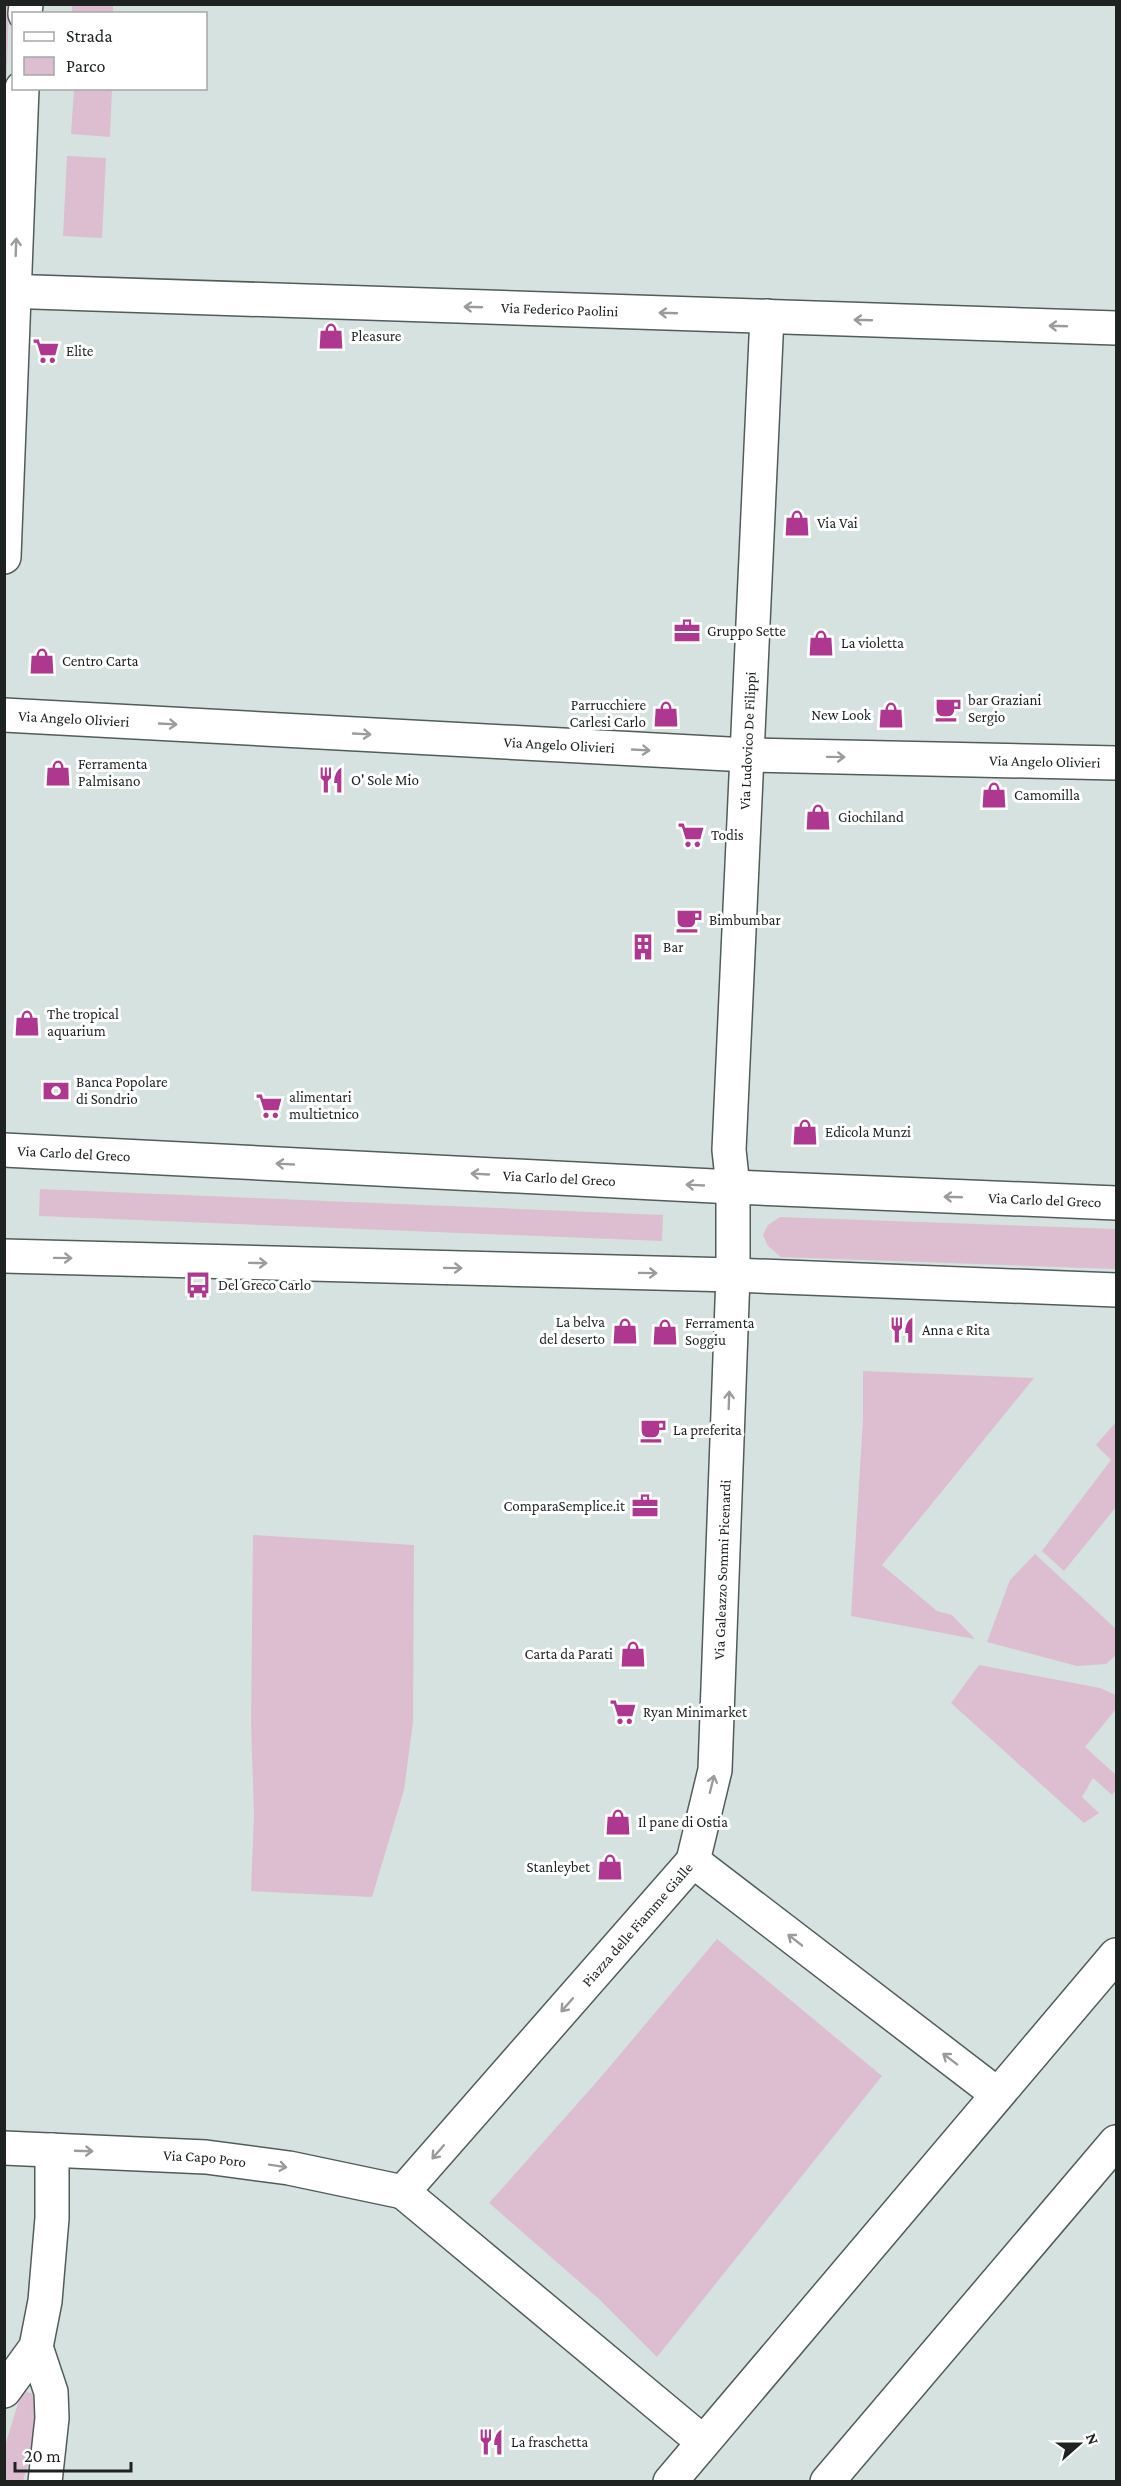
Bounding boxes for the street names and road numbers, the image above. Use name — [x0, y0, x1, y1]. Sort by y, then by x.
street label: Via Federico Paolini — [501, 300, 619, 319]
street label: Via Ludovico De Filippi — [737, 671, 760, 810]
street label: Via Angelo Olivieri — [18, 708, 130, 730]
street label: Via Angelo Olivieri — [503, 734, 615, 756]
street label: Via Angelo Olivieri — [989, 752, 1101, 771]
street label: Via Carlo del Greco — [17, 1143, 131, 1164]
street label: Via Carlo del Greco — [502, 1167, 616, 1189]
street label: Via Carlo del Greco — [988, 1190, 1102, 1210]
street label: Via Galeazzo Sommi Picenardi — [711, 1479, 734, 1660]
street label: Piazza delle Fiamme Gialle — [579, 1859, 696, 1990]
street label: Via Capo Poro — [163, 2147, 247, 2170]

